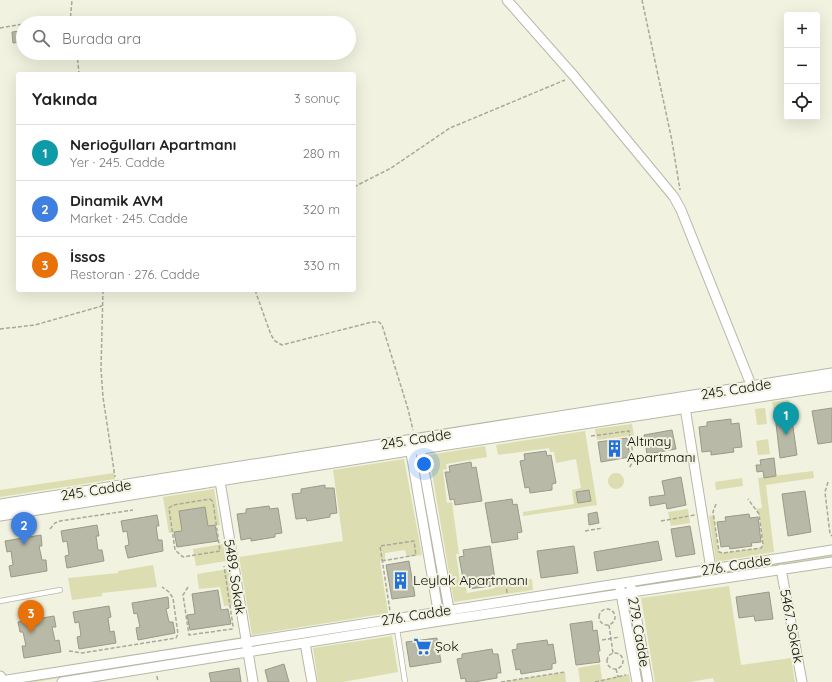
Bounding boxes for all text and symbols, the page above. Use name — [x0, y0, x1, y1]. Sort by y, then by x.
map controls — [784, 12, 820, 120]
button: + — [784, 12, 820, 48]
search box — [16, 16, 356, 60]
icon: search — [30, 27, 52, 49]
text: Burada ara — [62, 29, 141, 48]
button: − — [784, 48, 820, 84]
button: locate — [784, 84, 820, 120]
text: Yakında — [32, 88, 97, 109]
text: 3 sonuç — [294, 90, 340, 106]
text: Nerioğulları Apartmanı — [70, 135, 236, 154]
text: 1 — [42, 145, 48, 161]
text: 280 m — [303, 145, 340, 161]
text: Yer · 245. Cadde — [70, 154, 165, 170]
text: Dinamik AVM — [70, 191, 163, 210]
text: 2 — [41, 201, 49, 217]
text: 320 m — [303, 201, 340, 217]
text: Market · 245. Cadde — [70, 210, 188, 226]
text: İssos — [70, 247, 105, 266]
text: 3 — [42, 257, 48, 273]
text: 330 m — [303, 257, 340, 273]
text: Restoran · 276. Cadde — [70, 266, 200, 282]
street label: 245. Cadde — [699, 375, 773, 403]
pin: 1 — [773, 402, 799, 435]
street label: 245. Cadde — [379, 425, 453, 453]
place label: Altınay Apartmanı — [627, 432, 696, 466]
building icon: Altınay Apartmanı — [604, 439, 624, 459]
your location — [414, 454, 434, 474]
street label: 245. Cadde — [59, 476, 133, 504]
pin: 2 — [11, 512, 37, 545]
street label: 5489. Sokak — [220, 538, 250, 616]
street label: 276. Cadde — [700, 551, 772, 579]
building icon: Leylak Apartmanı — [390, 570, 410, 590]
place label: Leylak Apartmanı — [413, 571, 528, 589]
street label: 5467. Sokak — [776, 588, 808, 664]
street label: 279. Cadde — [624, 596, 654, 669]
pin: 3 — [18, 600, 44, 633]
street label: 276. Cadde — [380, 601, 452, 629]
supermarket icon: Şok — [412, 636, 432, 656]
place label: Şok — [435, 637, 459, 655]

